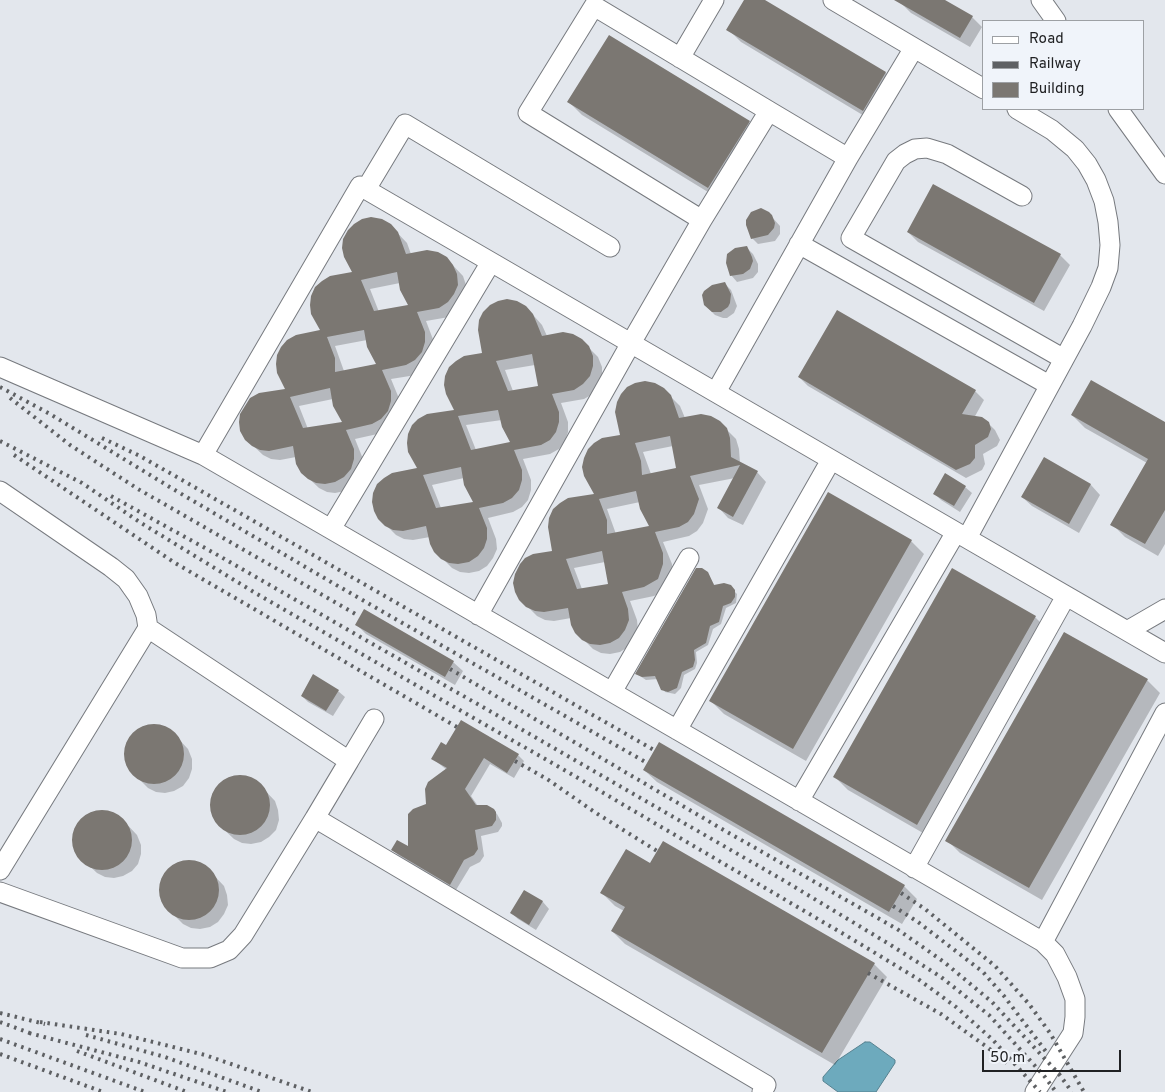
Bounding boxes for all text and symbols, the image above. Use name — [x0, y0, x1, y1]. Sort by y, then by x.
legend — [982, 20, 1145, 110]
text: Road — [1029, 30, 1064, 49]
text: Railway — [1029, 55, 1081, 74]
text: Building — [1029, 80, 1084, 99]
scale bar — [985, 1040, 1124, 1072]
text: 50 m — [990, 1049, 1025, 1068]

